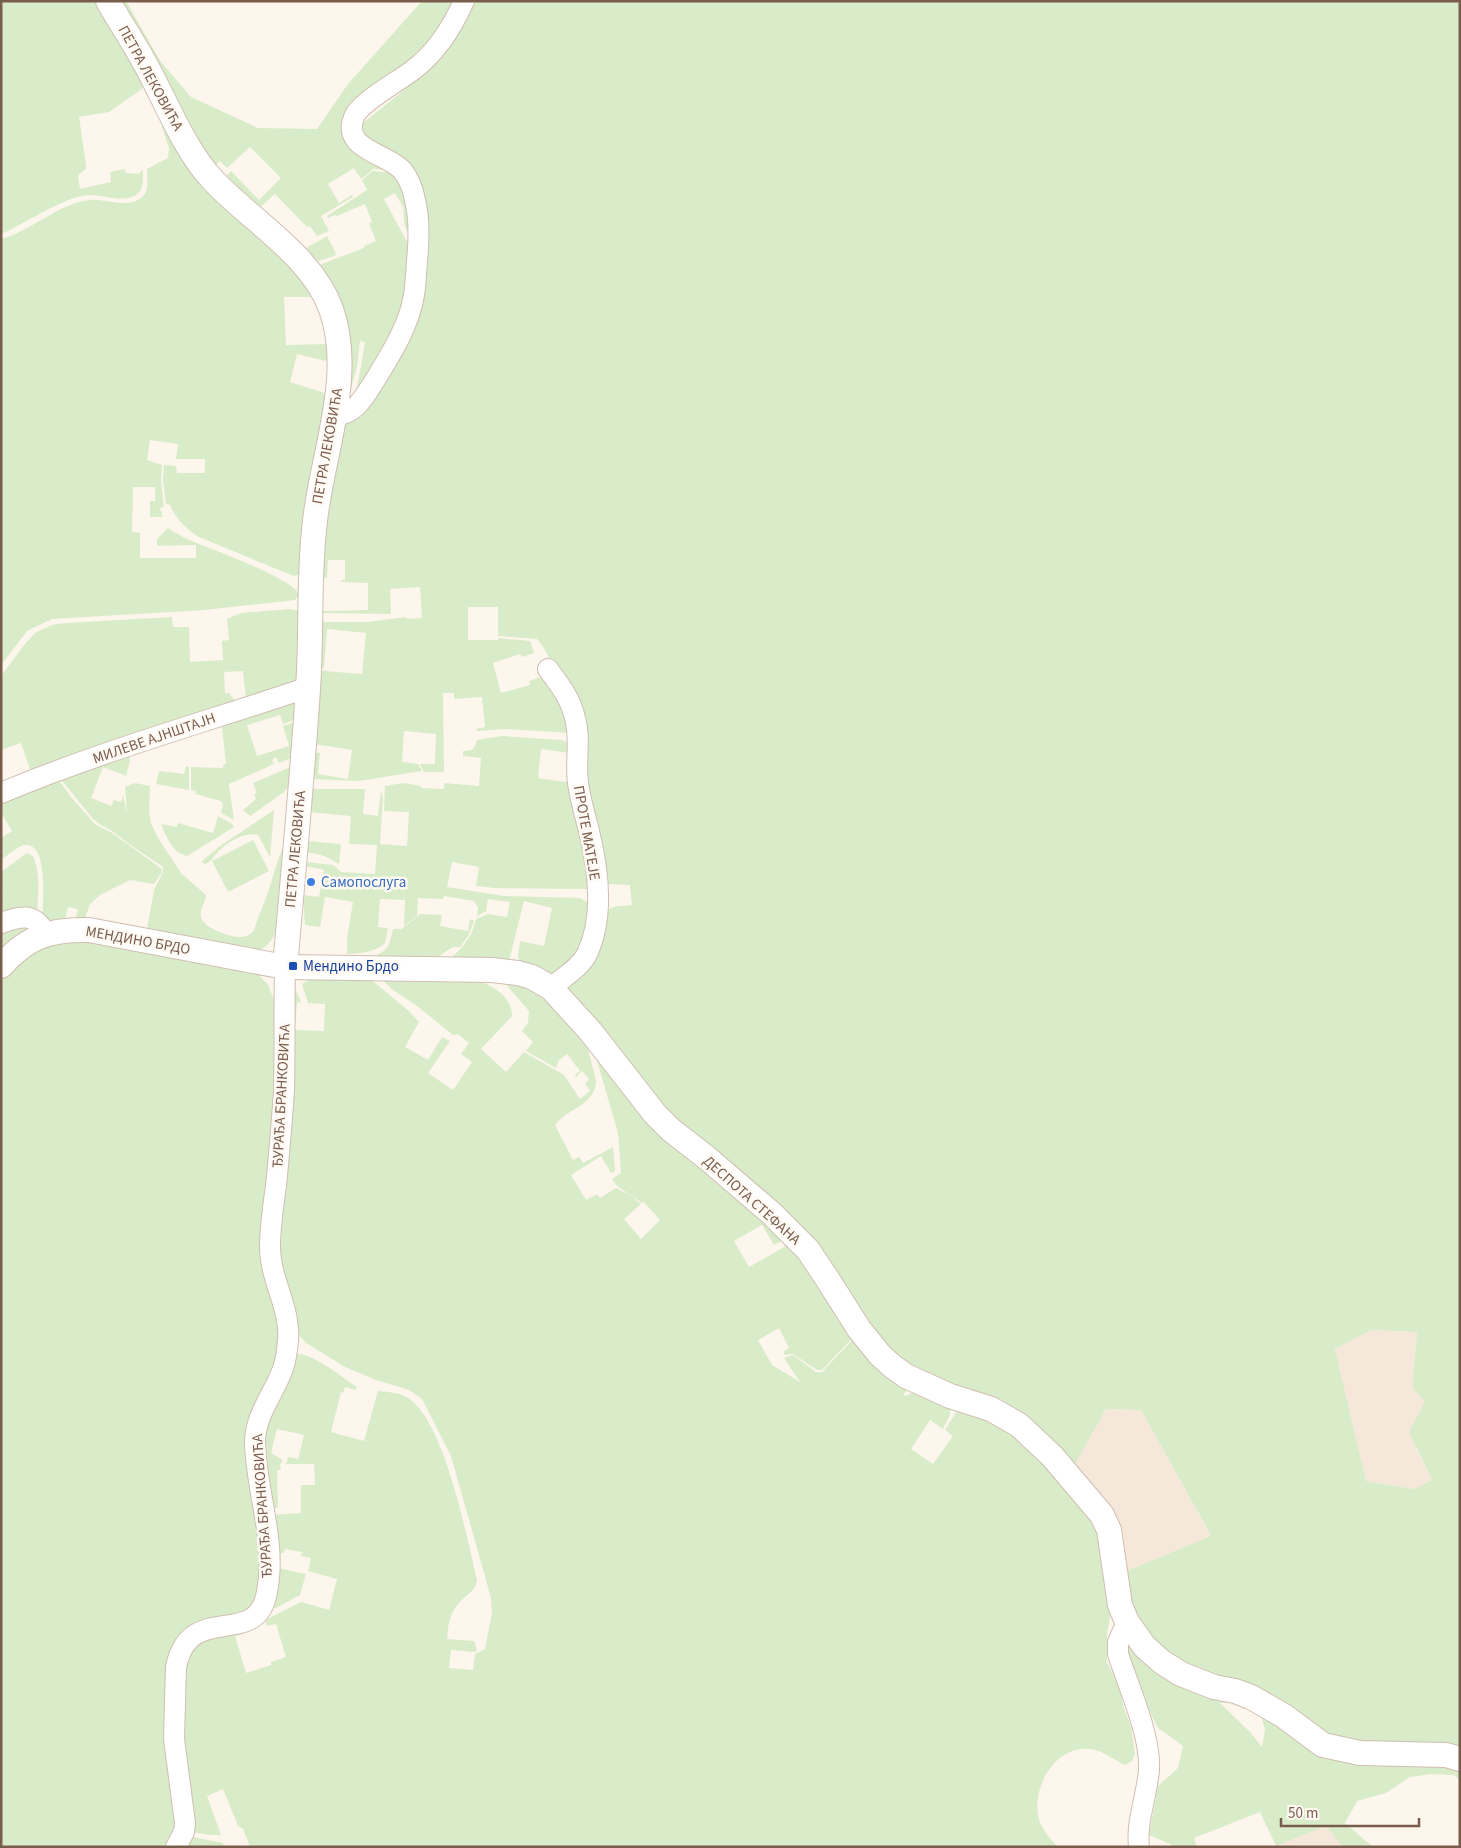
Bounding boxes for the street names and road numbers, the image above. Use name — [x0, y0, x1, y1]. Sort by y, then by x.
street label: ПЕТРА ЛЕКОВИЋА — [113, 22, 189, 136]
street label: ПЕТРА ЛЕКОВИЋА — [307, 386, 348, 506]
street label: МИЛЕВЕ АЈНШТАЈН — [90, 708, 218, 769]
street label: ПРОТЕ МАТЕЈЕ — [568, 784, 605, 882]
street label: ПЕТРА ЛЕКОВИЋА — [280, 789, 311, 909]
street label: МЕНДИНО БРДО — [84, 921, 192, 960]
street label: ЂУРАЂА БРАНКОВИЋА — [267, 1023, 296, 1169]
street label: ДЕСПОТА СТЕФАНА — [698, 1151, 806, 1250]
street label: ЂУРАЂА БРАНКОВИЋА — [247, 1432, 278, 1579]

